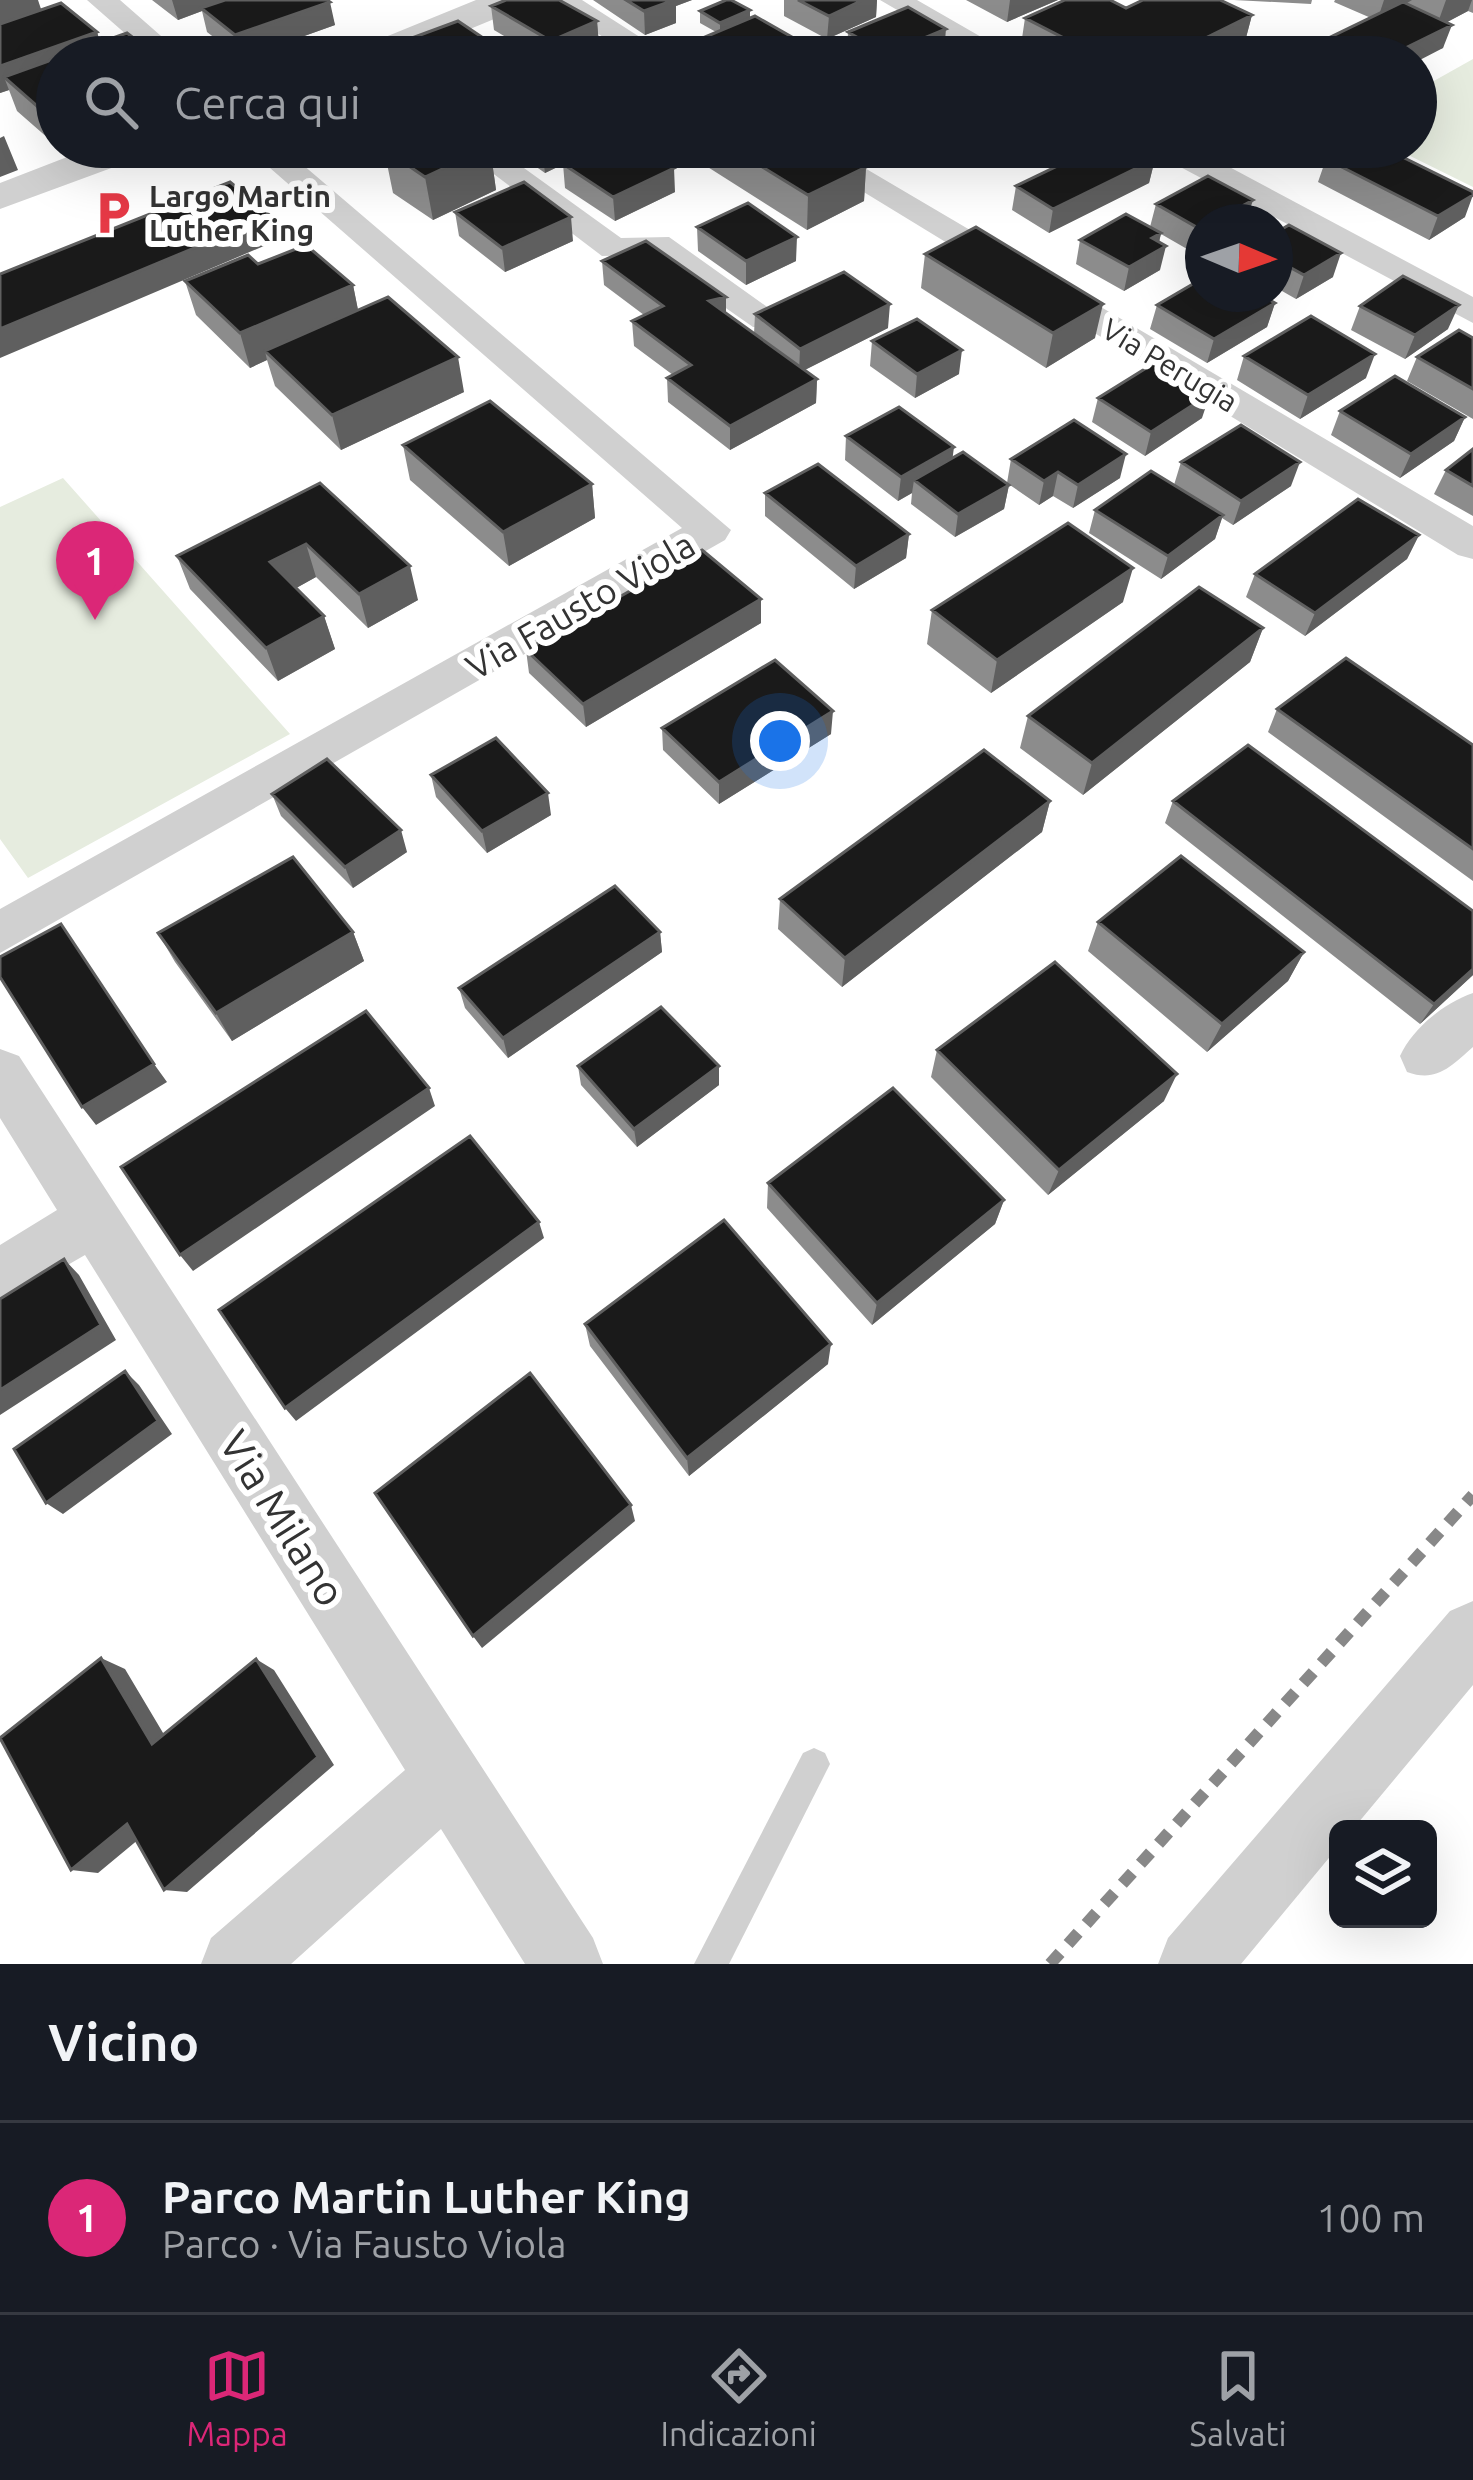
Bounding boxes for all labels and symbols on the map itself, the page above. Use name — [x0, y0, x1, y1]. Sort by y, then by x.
place label: Largo Martin Luther King — [149, 179, 331, 247]
parking icon: Largo Martin Luther King — [88, 188, 138, 238]
north arrow — [1185, 204, 1293, 312]
street label: Via Perugia — [1096, 311, 1244, 419]
pin: 1 — [56, 521, 134, 620]
street label: Via Fausto Viola — [458, 523, 702, 687]
your location — [750, 711, 810, 771]
street label: Via Milano — [211, 1422, 355, 1614]

